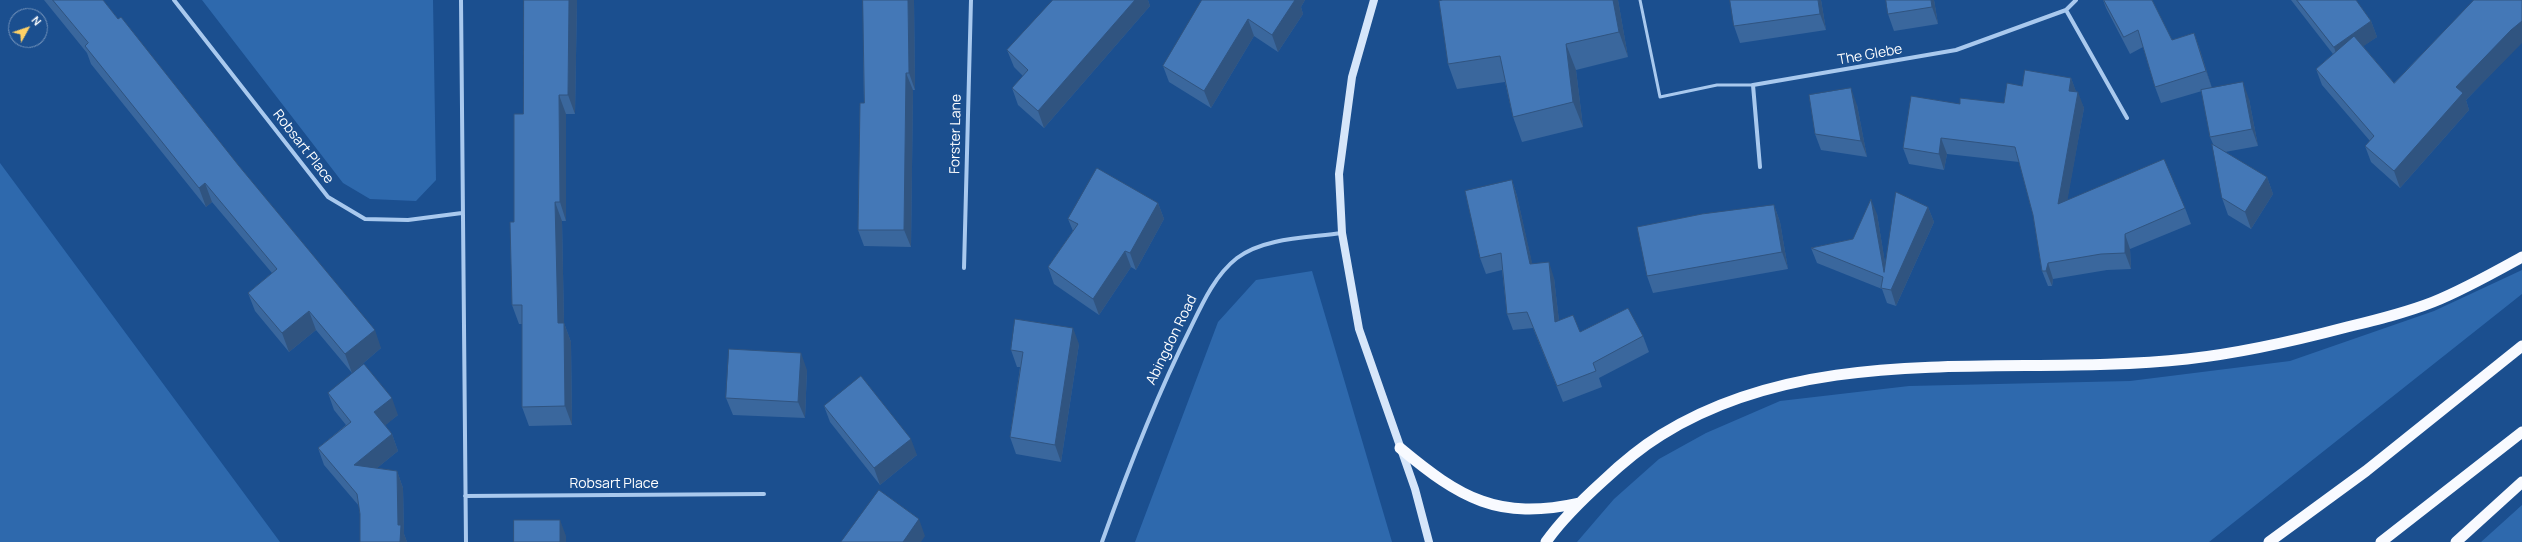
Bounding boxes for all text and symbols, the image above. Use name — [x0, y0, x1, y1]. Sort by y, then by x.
north arrow — [8, 8, 48, 48]
text: N — [29, 13, 45, 28]
street label: The Glebe — [1836, 41, 1904, 69]
street label: Forster Lane — [947, 94, 965, 174]
street label: Robsart Place — [269, 107, 337, 187]
street label: Abingdon Road — [1143, 292, 1201, 388]
street label: Robsart Place — [569, 476, 659, 492]

